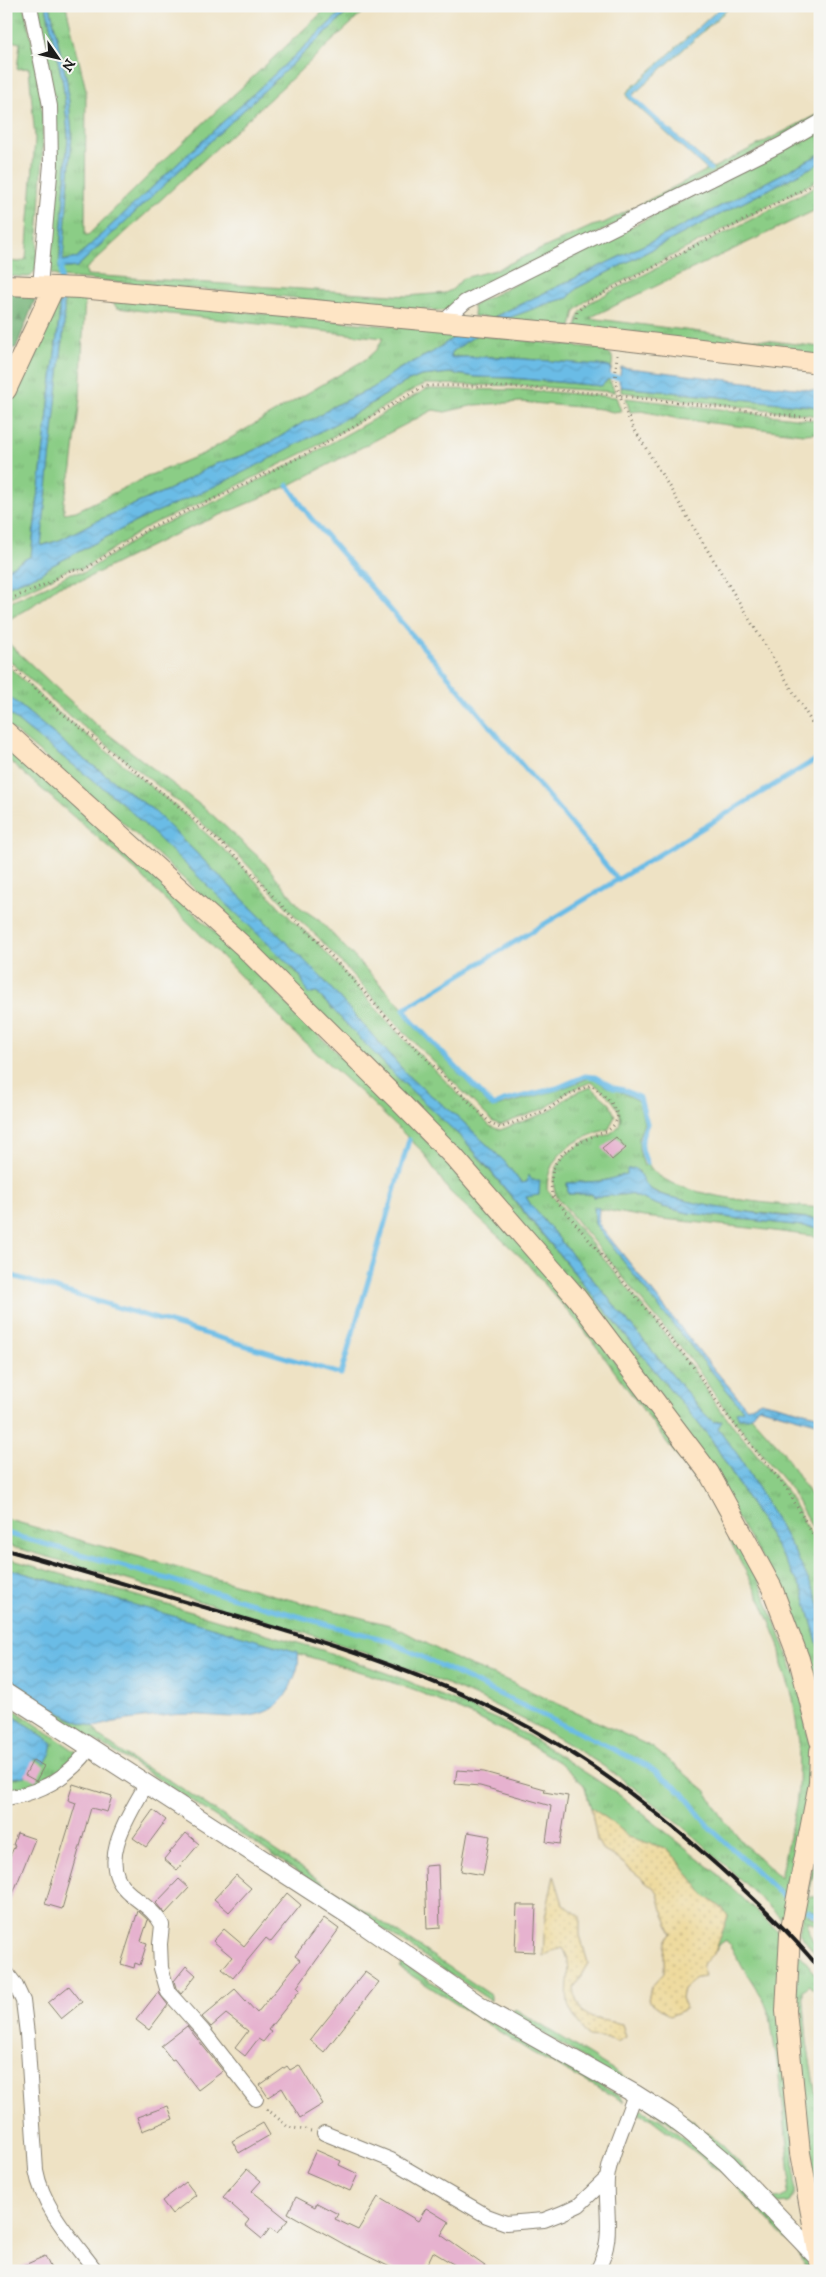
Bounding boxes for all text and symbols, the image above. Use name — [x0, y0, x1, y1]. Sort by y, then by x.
north arrow — [32, 32, 82, 82]
text: N — [57, 55, 79, 75]

